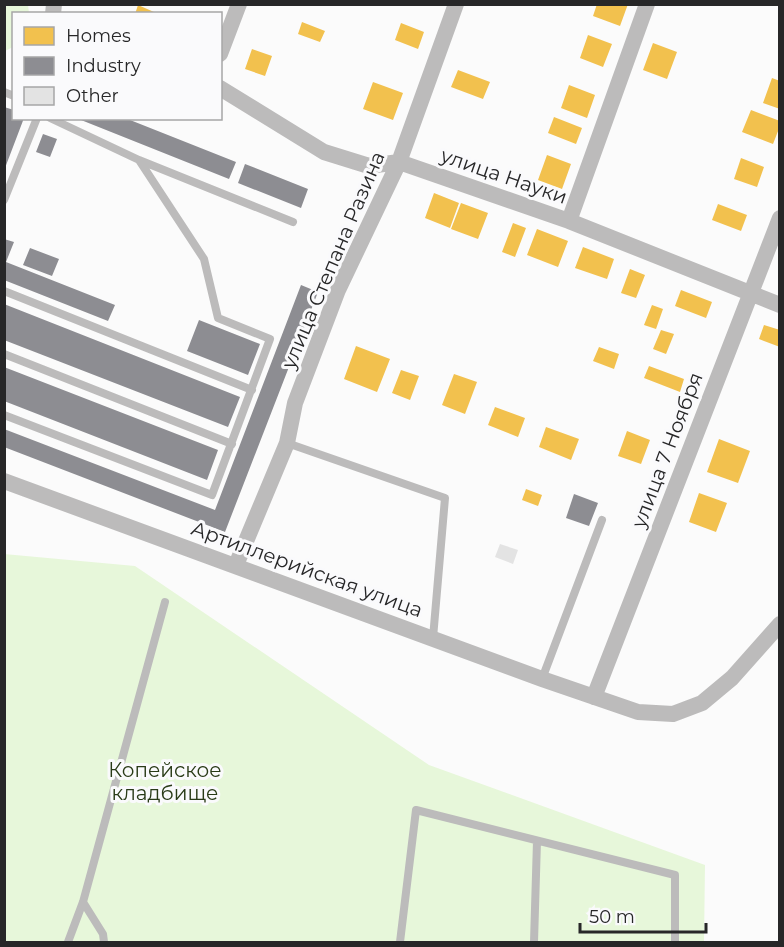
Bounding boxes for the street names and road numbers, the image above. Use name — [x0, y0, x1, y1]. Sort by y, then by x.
street label: улица Науки — [437, 143, 570, 209]
street label: улица Степана Разина — [276, 148, 390, 373]
street label: улица 7 Ноября — [626, 369, 708, 532]
street label: Артиллерийская улица — [188, 516, 426, 622]

